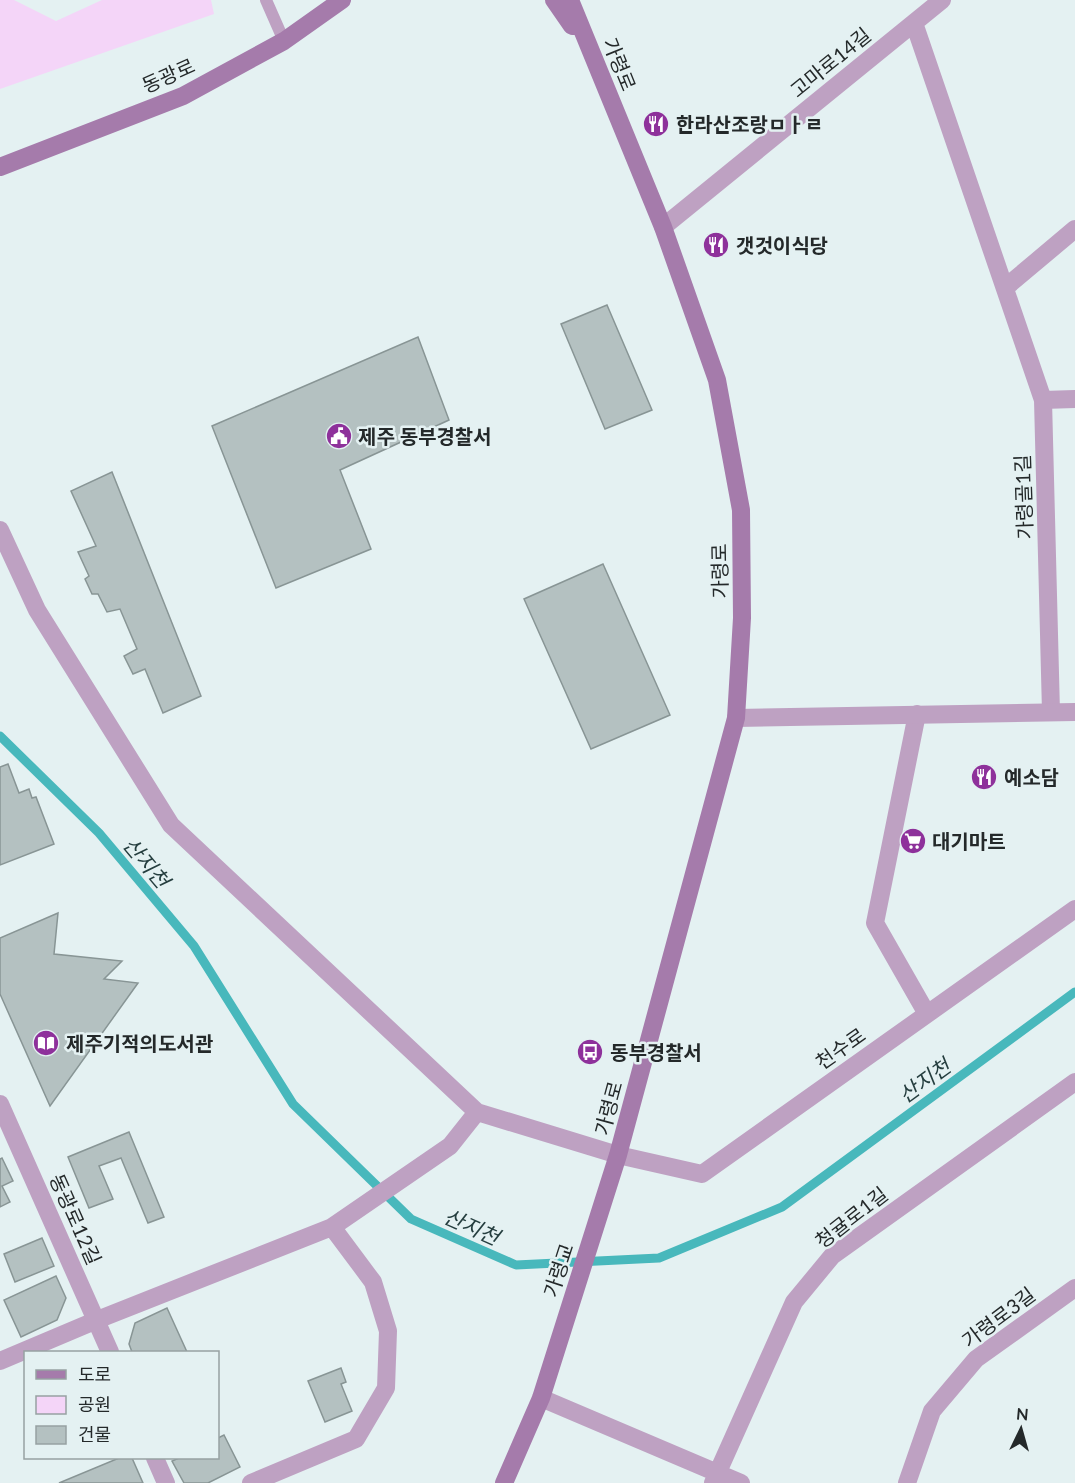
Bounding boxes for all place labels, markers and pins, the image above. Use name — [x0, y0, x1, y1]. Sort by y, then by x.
restaurant icon: 한라산조랑ㅁㅏㄹ — [641, 109, 671, 139]
place label: 한라산조랑ㅁㅏㄹ — [676, 112, 823, 136]
restaurant icon: 갯것이식당 — [701, 230, 731, 260]
place label: 갯것이식당 — [736, 233, 828, 257]
public building icon: 제주 동부경찰서 — [324, 421, 354, 451]
place label: 제주 동부경찰서 — [358, 424, 492, 448]
restaurant icon: 예소담 — [969, 762, 999, 792]
place label: 예소담 — [1004, 765, 1059, 789]
supermarket icon: 대기마트 — [898, 826, 928, 856]
place label: 대기마트 — [932, 829, 1006, 853]
library icon: 제주기적의도서관 — [31, 1028, 61, 1058]
place label: 제주기적의도서관 — [66, 1031, 214, 1055]
bus stop icon: 동부경찰서 — [575, 1037, 605, 1067]
place label: 동부경찰서 — [610, 1040, 702, 1064]

